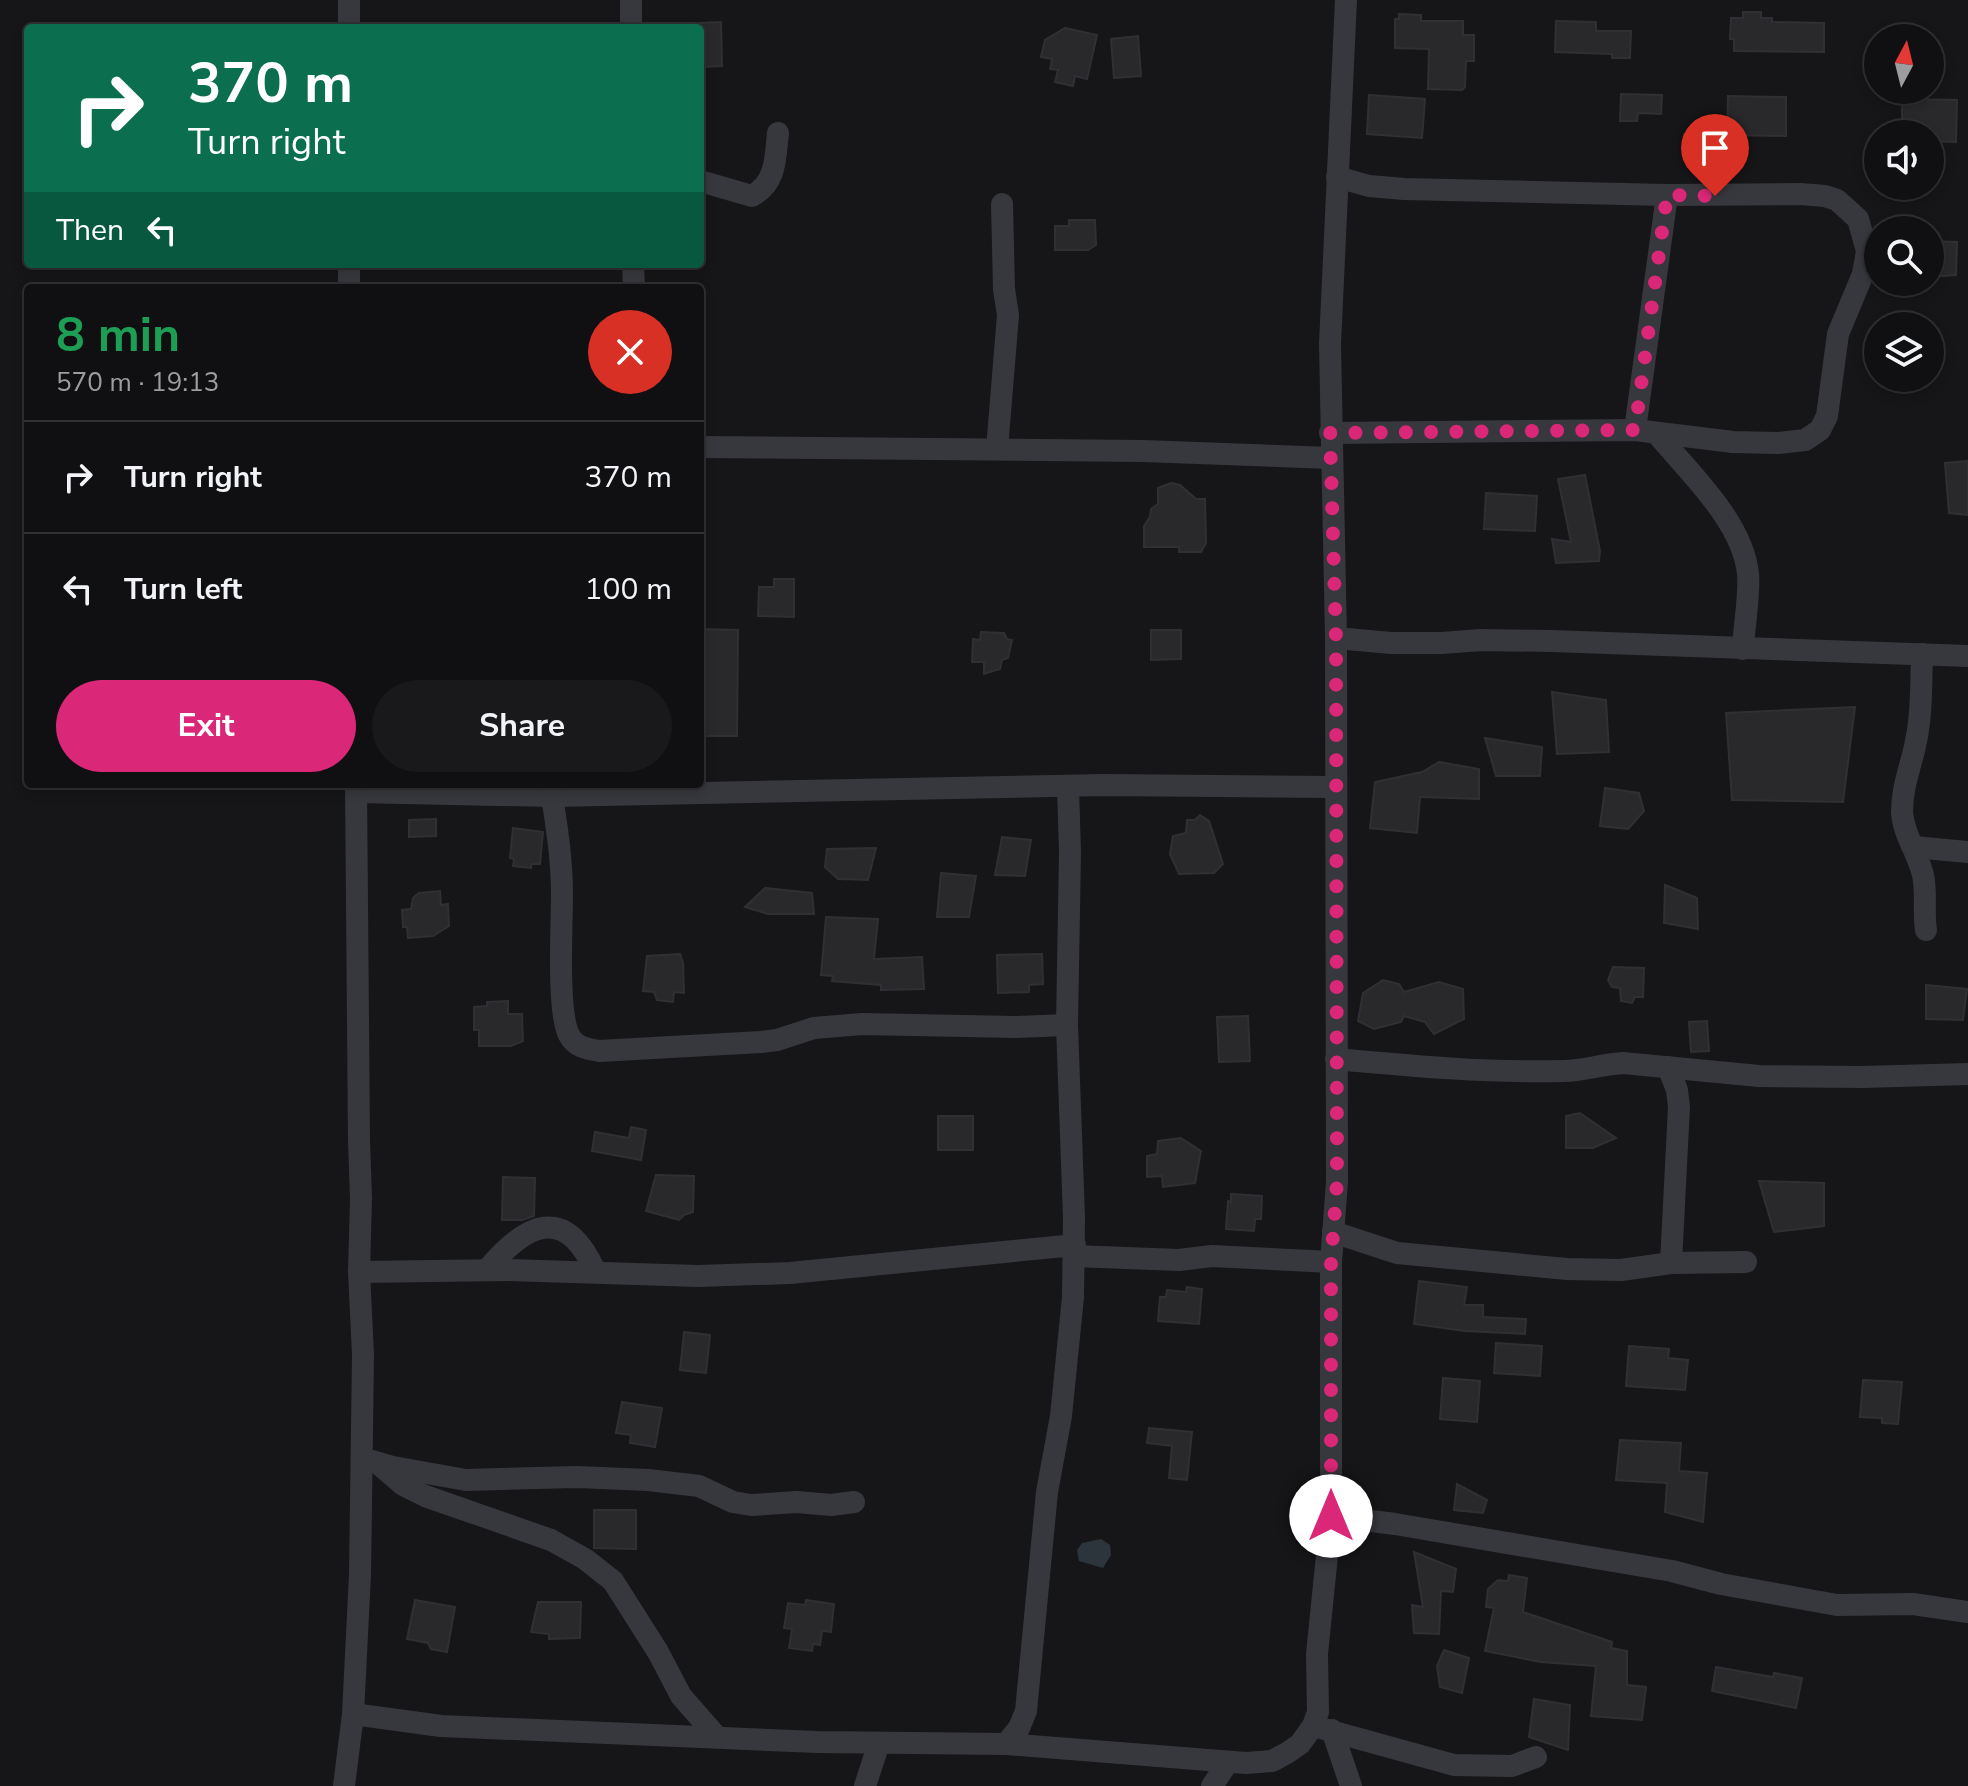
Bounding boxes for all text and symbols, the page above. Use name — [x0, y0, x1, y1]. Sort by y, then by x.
north arrow — [1864, 24, 1944, 104]
map controls — [1864, 24, 1944, 392]
text: 370 m — [188, 45, 353, 122]
icon: right — [56, 56, 160, 160]
pin — [1681, 114, 1749, 196]
text: Turn right — [188, 118, 345, 167]
button: sound — [1864, 120, 1944, 200]
icon: arrive — [1693, 126, 1737, 170]
icon: left — [140, 208, 184, 252]
text: Then — [56, 210, 124, 251]
button: search — [1864, 216, 1944, 296]
text: 8 min — [56, 302, 180, 368]
button: close — [588, 310, 672, 394]
button: layers — [1864, 312, 1944, 392]
text: 570 m · 19:13 — [56, 365, 219, 400]
icon: right — [56, 455, 100, 499]
text: Turn right — [124, 457, 262, 498]
text: 370 m — [585, 457, 672, 498]
icon: left — [56, 567, 100, 611]
text: Turn left — [124, 569, 242, 610]
text: 100 m — [585, 569, 672, 610]
button: Exit — [56, 680, 356, 772]
button: Share — [372, 680, 672, 772]
position arrow — [1289, 1474, 1373, 1558]

